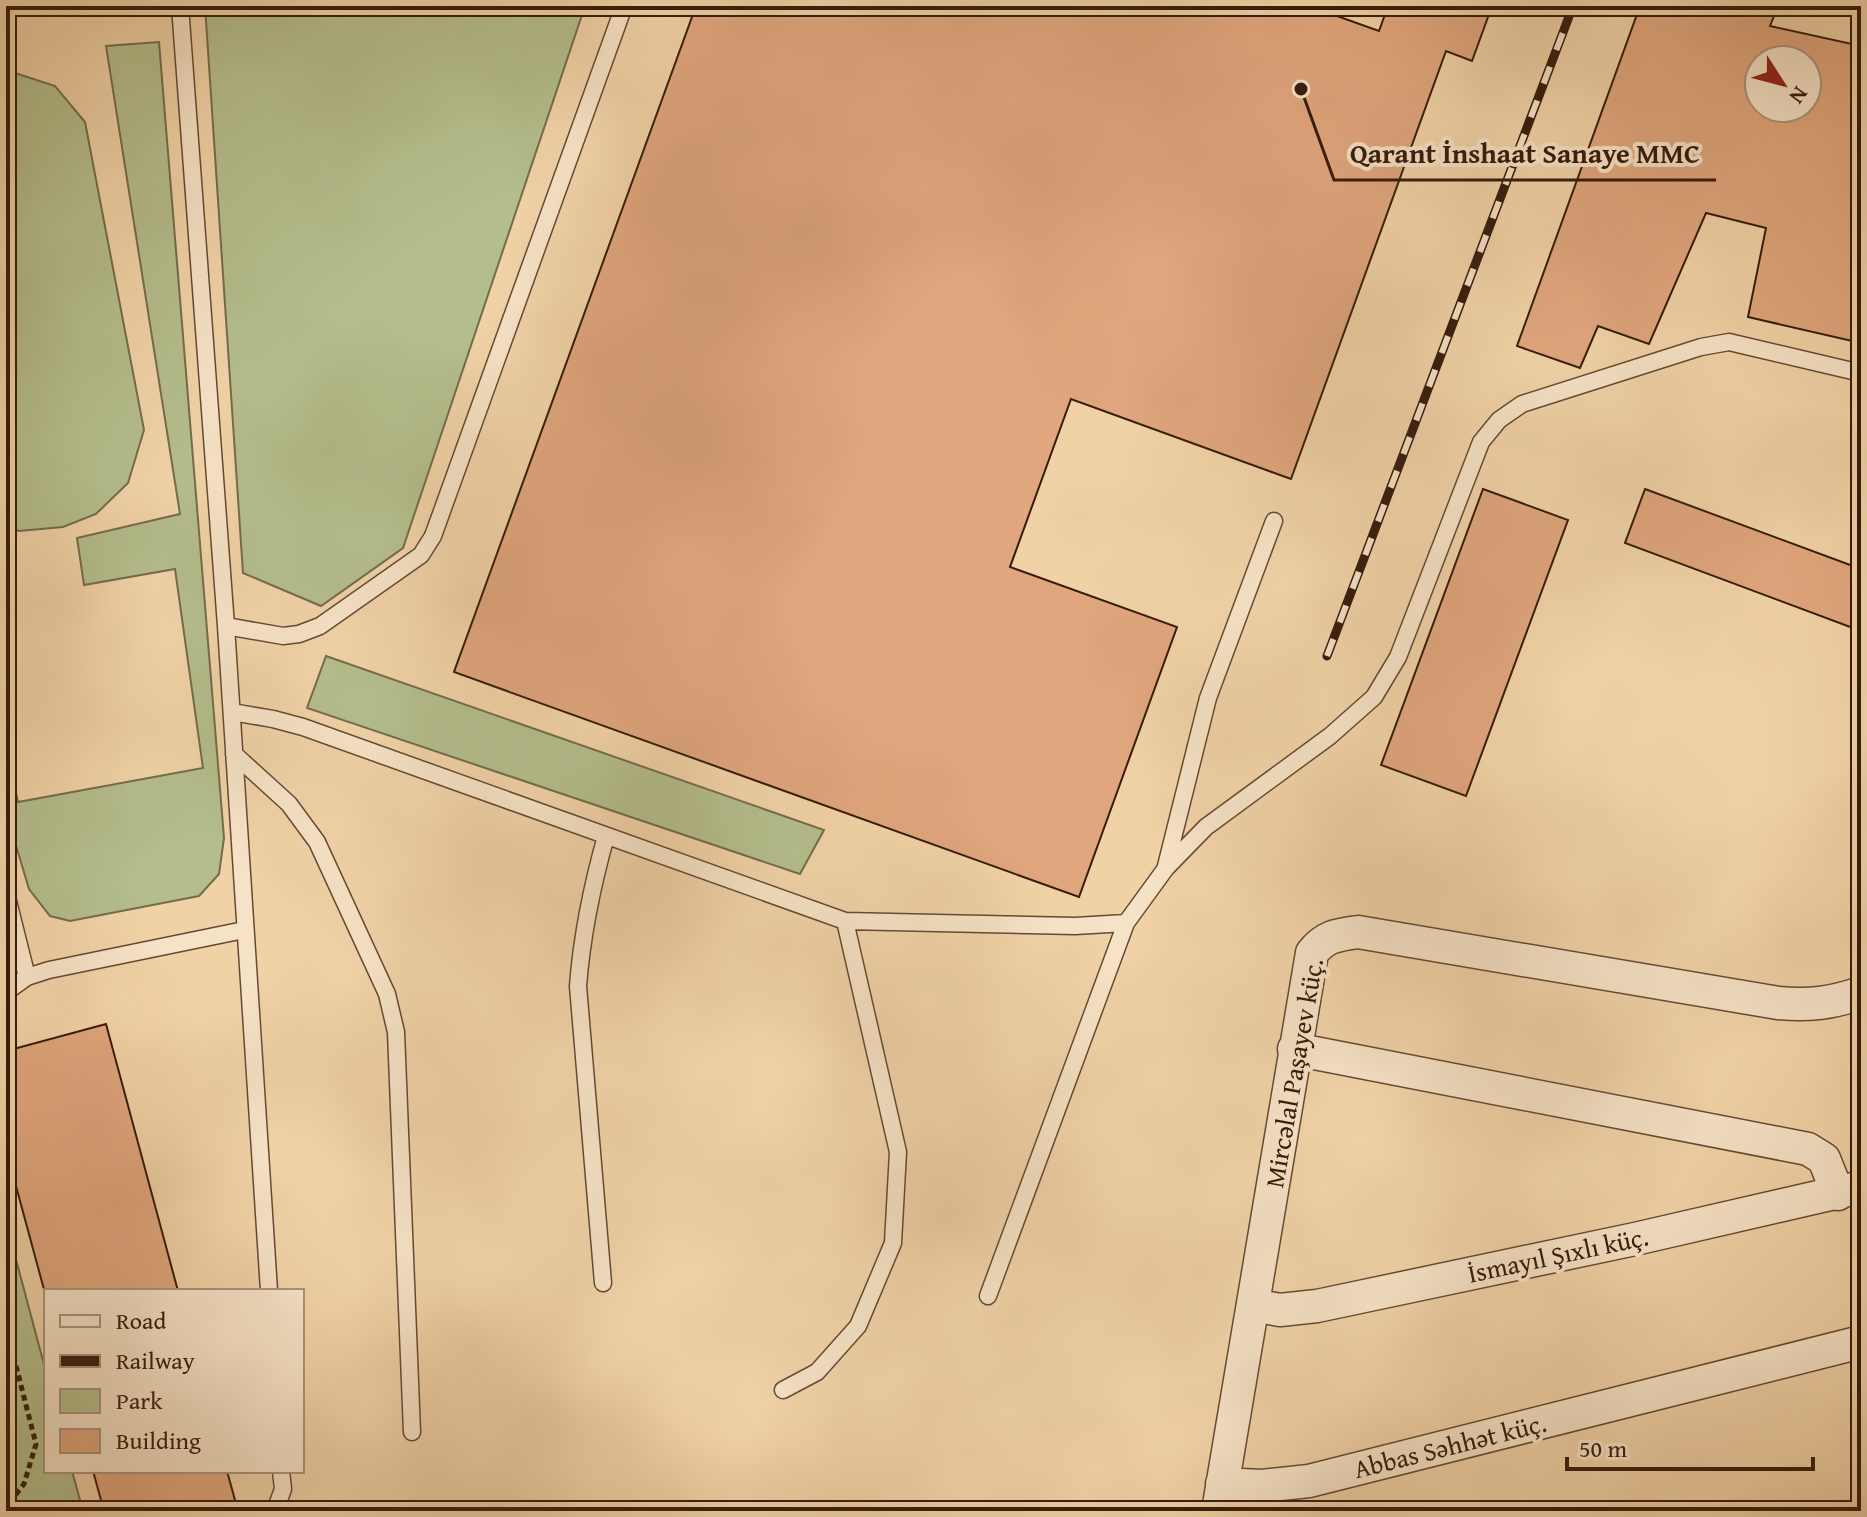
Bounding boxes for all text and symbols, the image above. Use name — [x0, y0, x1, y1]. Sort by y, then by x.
north arrow — [1743, 44, 1823, 124]
text: N — [1782, 80, 1816, 111]
callout: Qarant İnshaat Sanaye MMC — [1334, 128, 1716, 180]
text: Qarant İnshaat Sanaye MMC — [1350, 132, 1700, 173]
street label: Mircəlal Paşayev küç. — [1254, 955, 1333, 1191]
street label: İsmayıl Şıxlı küç. — [1464, 1216, 1652, 1293]
legend — [44, 1289, 304, 1473]
text: Road — [116, 1303, 166, 1338]
text: Railway — [116, 1343, 195, 1378]
text: Park — [116, 1383, 163, 1418]
street label: Abbas Səhhət küç. — [1350, 1403, 1550, 1488]
scale bar — [1567, 1421, 1813, 1471]
text: Building — [116, 1423, 201, 1458]
text: 50 m — [1579, 1431, 1627, 1466]

